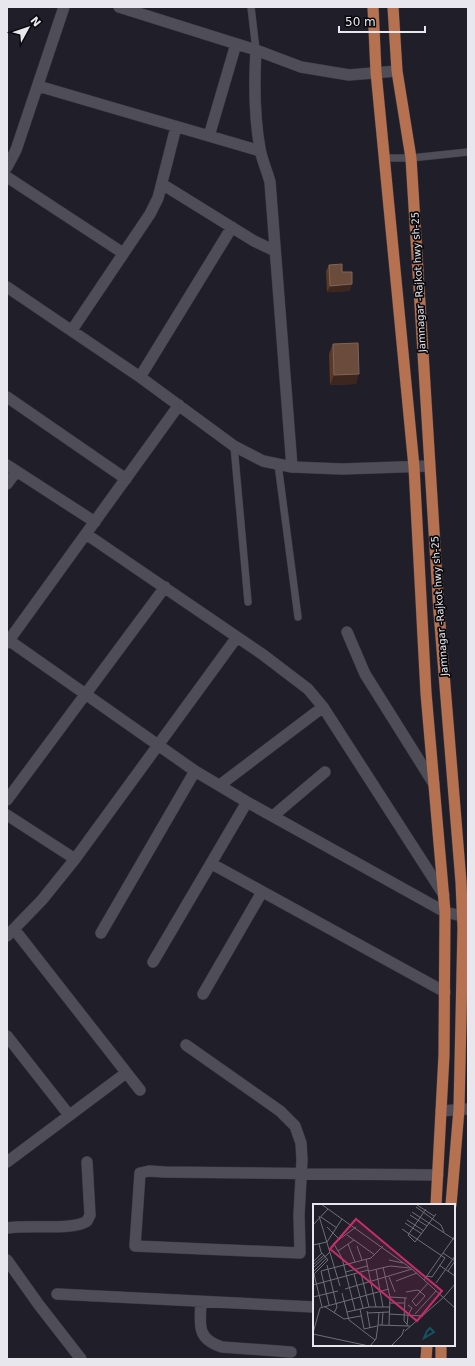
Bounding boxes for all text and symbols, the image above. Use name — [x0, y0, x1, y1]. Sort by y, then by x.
north arrow — [8, 8, 48, 48]
scale bar — [339, 8, 425, 34]
text: N — [27, 14, 43, 30]
text: 50 m — [345, 15, 376, 29]
street label: Jamnagar -Rajkot hwy sh-25 — [409, 212, 428, 353]
street label: Jamnagar -Rajkot hwy sh-25 — [429, 536, 450, 677]
inset map — [313, 1204, 455, 1346]

